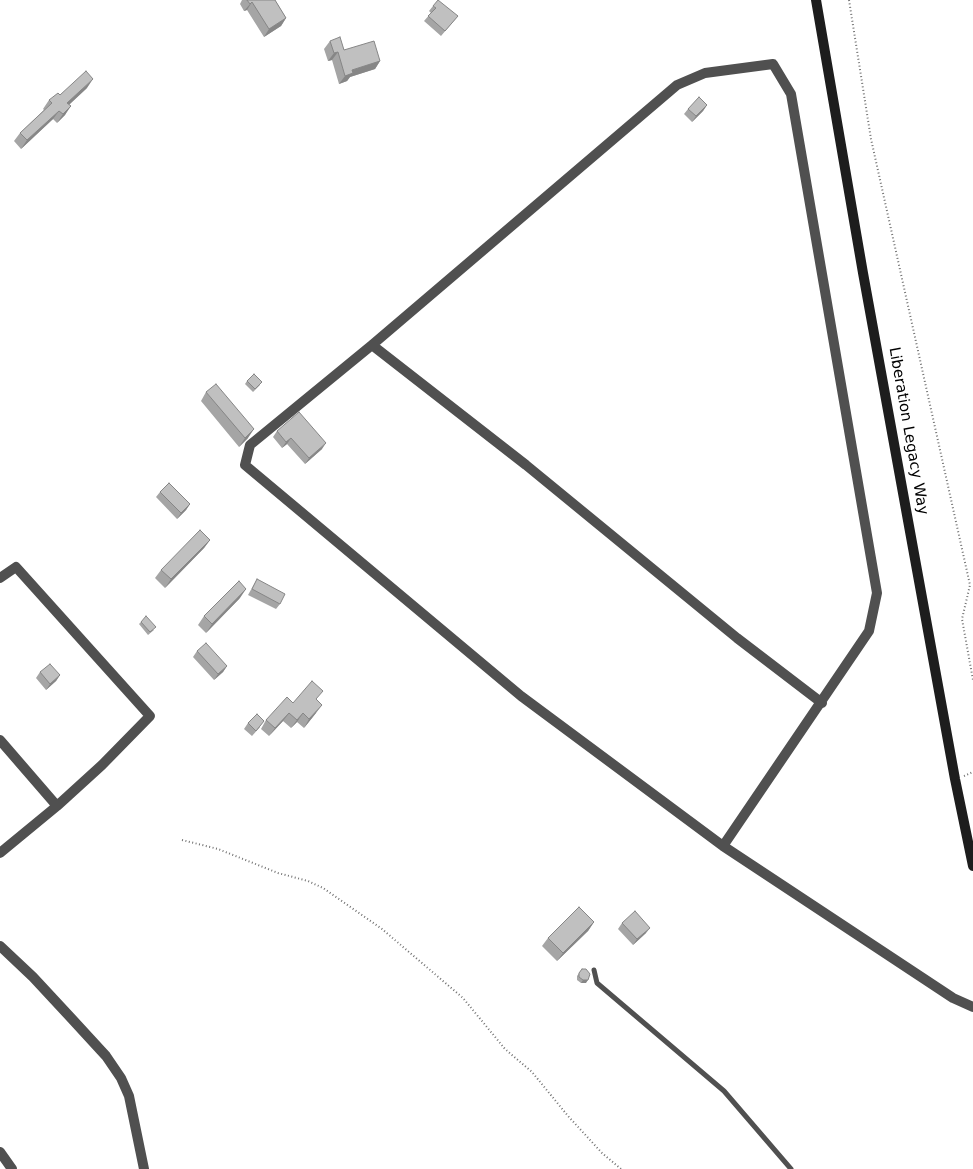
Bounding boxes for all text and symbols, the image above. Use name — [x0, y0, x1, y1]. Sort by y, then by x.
street label: Liberation Legacy Way — [884, 346, 932, 516]

